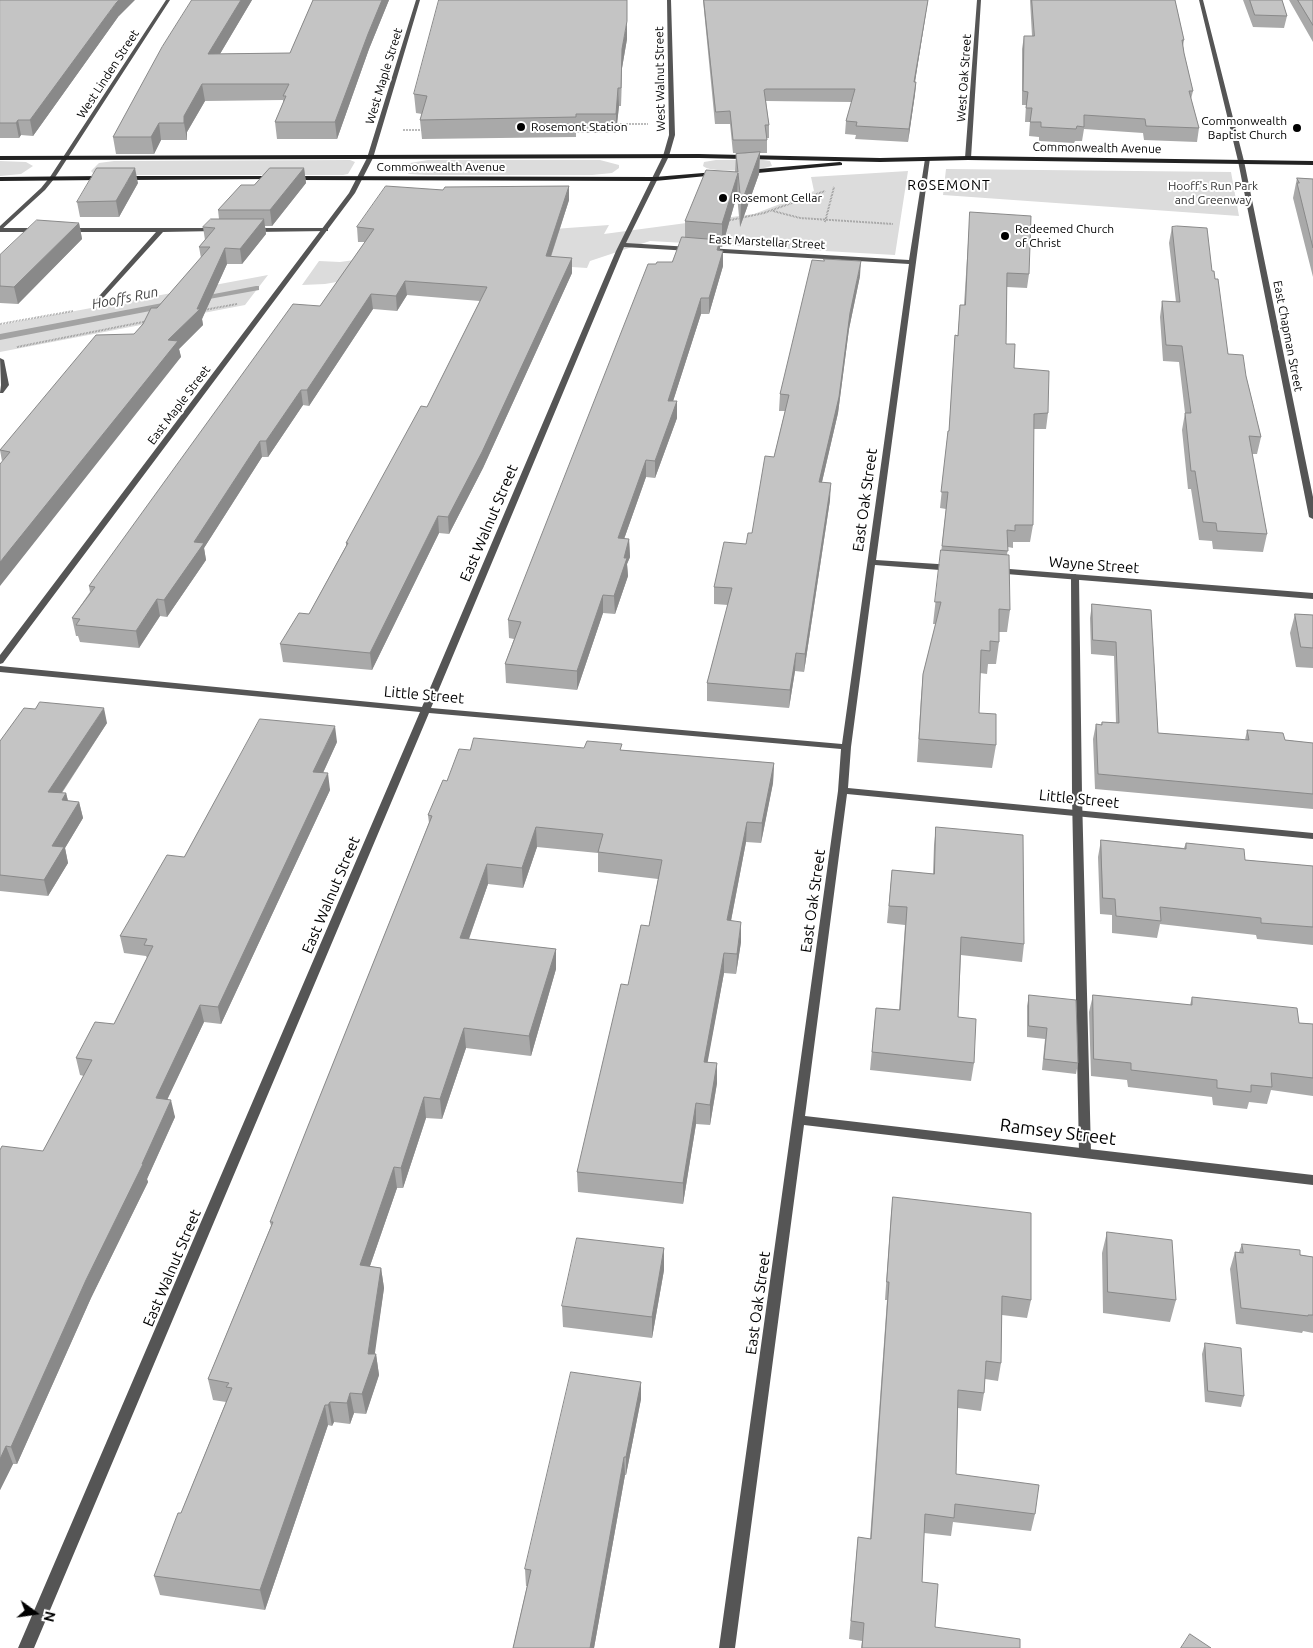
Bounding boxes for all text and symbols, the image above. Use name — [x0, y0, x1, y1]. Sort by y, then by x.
street label: West Maple Street — [363, 26, 405, 126]
street label: West Walnut Street — [652, 26, 668, 132]
street label: West Linden Street — [74, 27, 142, 121]
street label: West Oak Street — [954, 34, 974, 122]
place label: Commonwealth Baptist Church — [1201, 114, 1287, 142]
place label: Rosemont Station — [531, 120, 628, 134]
marker: Rosemont Station — [515, 121, 527, 133]
marker: Commonwealth Baptist Church — [1291, 122, 1303, 134]
street label: Commonwealth Avenue — [1032, 140, 1162, 156]
street label: Commonwealth Avenue — [377, 160, 505, 174]
district label: ROSEMONT — [906, 177, 992, 193]
park label: Hooff's Run Park and Greenway — [1168, 179, 1258, 207]
place label: Rosemont Cellar — [733, 191, 822, 205]
marker: Rosemont Cellar — [717, 192, 729, 204]
place label: Redeemed Church of Christ — [1015, 222, 1114, 250]
marker: Redeemed Church of Christ — [999, 230, 1011, 242]
street label: East Marstellar Street — [708, 232, 826, 252]
street label: East Chapman Street — [1270, 279, 1306, 393]
water label: Hooffs Run — [90, 283, 160, 313]
street label: East Maple Street — [145, 363, 213, 447]
street label: East Oak Street — [849, 447, 881, 553]
street label: East Walnut Street — [456, 462, 522, 584]
street label: Wayne Street — [1048, 553, 1140, 577]
street label: Little Street — [383, 683, 465, 707]
street label: Little Street — [1038, 786, 1120, 812]
street label: East Walnut Street — [298, 834, 364, 956]
street label: East Oak Street — [797, 848, 829, 954]
street label: Ramsey Street — [999, 1114, 1117, 1150]
street label: East Walnut Street — [139, 1207, 205, 1329]
street label: East Oak Street — [742, 1250, 774, 1356]
north arrow — [10, 1588, 60, 1638]
text: N — [41, 1610, 59, 1624]

